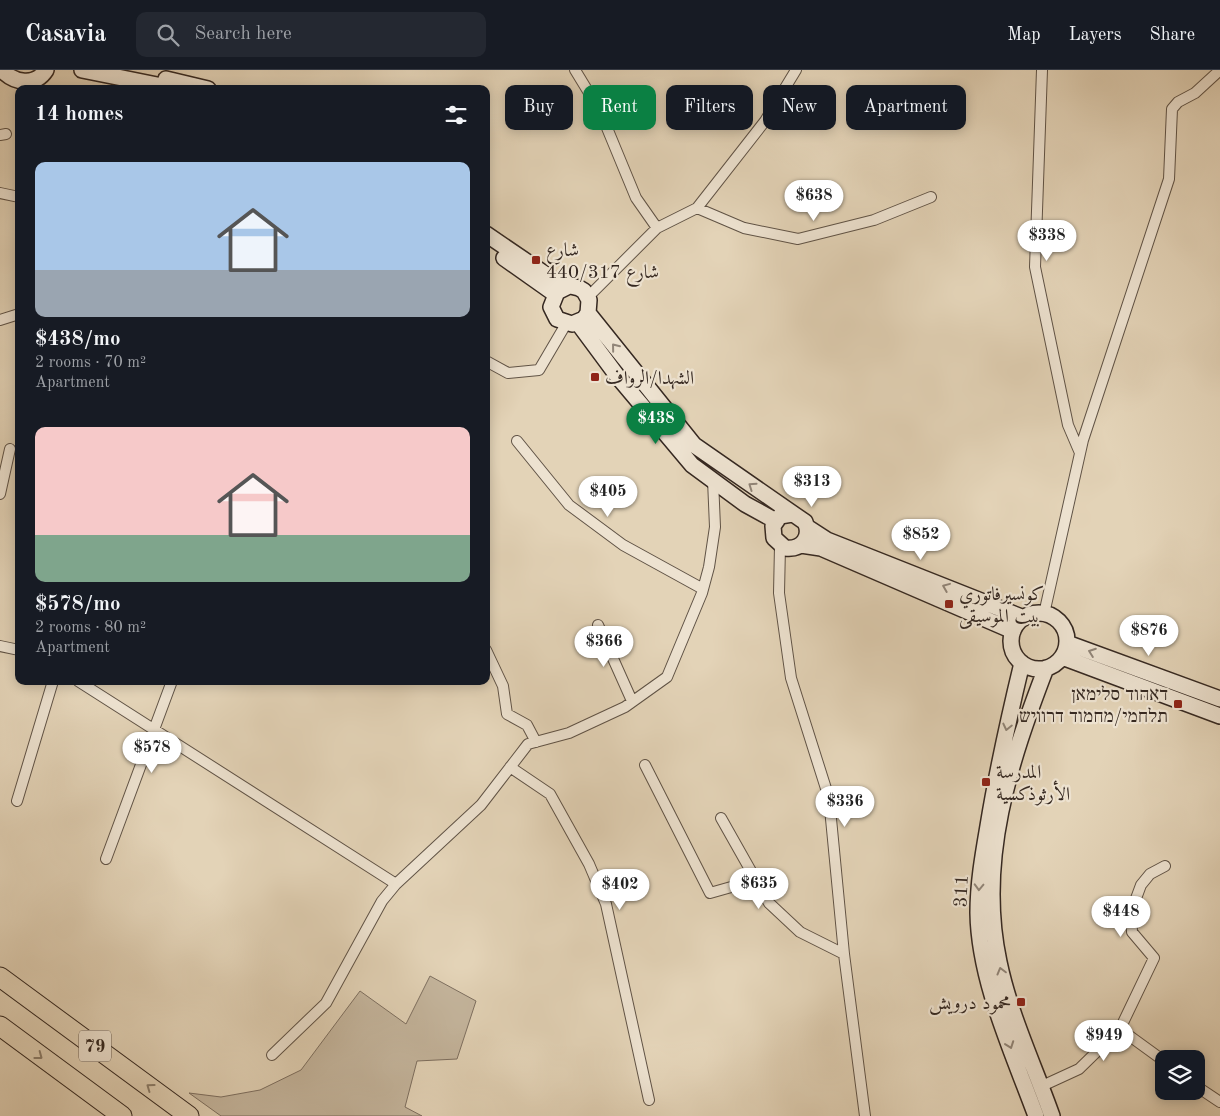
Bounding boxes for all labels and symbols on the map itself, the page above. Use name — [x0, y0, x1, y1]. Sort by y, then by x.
pin: $638 — [784, 180, 844, 222]
pin: $338 — [1017, 220, 1077, 262]
place label: شارع 440/شارع 317 — [546, 242, 659, 287]
marker: شارع 440/شارع 317 — [530, 254, 542, 266]
one-way arrow — [612, 344, 620, 353]
place label: الشهدا/الرواف — [605, 368, 694, 390]
marker: الشهدا/الرواف — [589, 371, 601, 383]
pin: $438 — [626, 402, 686, 445]
pin: $313 — [782, 466, 842, 508]
pin: $405 — [578, 476, 638, 518]
one-way arrow — [749, 483, 758, 492]
pin: $852 — [891, 518, 951, 561]
one-way arrow — [942, 583, 951, 593]
place label: كونسيرفاتوري بيت الموسيقى — [959, 585, 1044, 629]
marker: كونسيرفاتوري بيت الموسيقى — [943, 598, 955, 610]
pin: $876 — [1119, 614, 1179, 657]
pin: $366 — [574, 626, 634, 668]
one-way arrow — [1088, 648, 1097, 658]
place label: דאהוד סלימאן תלחמי/מחמוד דרוויש — [1019, 685, 1168, 727]
marker: דאהוד סלימאן תלחמי/מחמוד דרוויש — [1172, 698, 1184, 710]
one-way arrow — [1002, 723, 1013, 732]
pin: $578 — [122, 732, 182, 774]
place label: المدرسة الأرثوذكسية — [996, 764, 1070, 806]
marker: المدرسة الأرثوذكسية — [980, 776, 992, 788]
pin: $336 — [815, 786, 875, 828]
pin: $402 — [590, 868, 650, 911]
pin: $635 — [729, 868, 789, 910]
street label: 311 — [952, 874, 973, 908]
one-way arrow — [974, 883, 985, 891]
pin: $448 — [1091, 896, 1151, 938]
one-way arrow — [996, 966, 1007, 975]
place label: محمود درويش — [929, 995, 1011, 1016]
marker: محمود درويش — [1015, 996, 1027, 1008]
pin: $949 — [1074, 1020, 1134, 1062]
road number: 79 — [79, 1030, 111, 1061]
one-way arrow — [1004, 1041, 1014, 1049]
one-way arrow — [33, 1050, 42, 1058]
one-way arrow — [146, 1084, 156, 1093]

